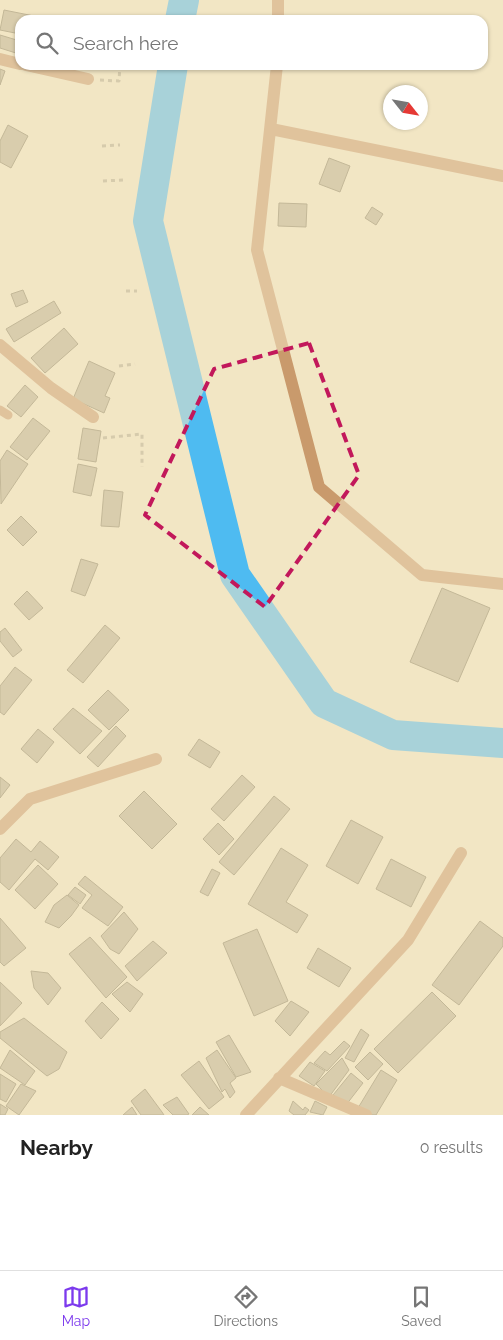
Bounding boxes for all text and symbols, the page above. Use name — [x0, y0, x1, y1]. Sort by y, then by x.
search box — [15, 15, 488, 70]
icon: search — [33, 29, 61, 57]
text: Search here — [73, 32, 179, 54]
north arrow — [383, 85, 428, 130]
text: Nearby — [20, 1135, 93, 1160]
text: 0 results — [420, 1138, 483, 1157]
tab: Map — [62, 1283, 90, 1329]
tab: Directions — [213, 1283, 278, 1329]
tab: Saved — [401, 1283, 441, 1329]

